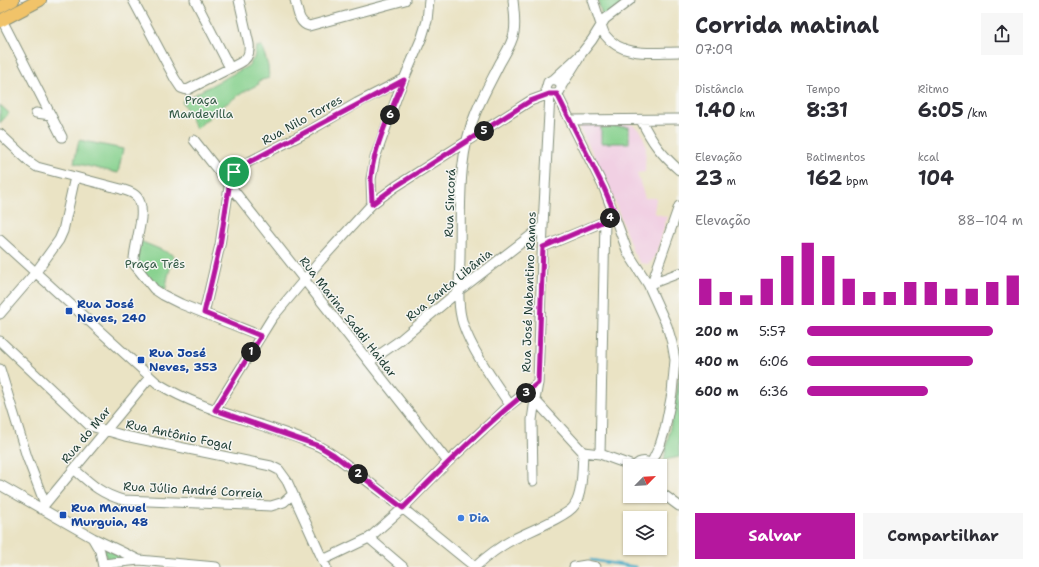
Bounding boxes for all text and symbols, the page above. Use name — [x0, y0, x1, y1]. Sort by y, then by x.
text: Corrida matinal — [695, 11, 879, 40]
button: share — [981, 13, 1023, 55]
text: 07:09 — [695, 41, 733, 58]
text: Distância — [695, 82, 744, 97]
text: Tempo — [806, 82, 840, 97]
text: Ritmo — [918, 82, 949, 97]
street label: Rua Nilo Torres — [259, 91, 345, 149]
park label: Praça Mandevilla — [169, 92, 234, 122]
text: 1.40 — [695, 97, 736, 123]
text: 8:31 — [806, 97, 848, 123]
text: 6:05 — [918, 97, 964, 123]
pin: 6 — [380, 105, 400, 125]
text: km — [736, 106, 755, 121]
text: /km — [964, 106, 987, 121]
text: 6 — [386, 107, 394, 122]
pin: 5 — [474, 121, 494, 141]
text: 5 — [481, 123, 487, 138]
text: Elevação — [695, 150, 742, 165]
text: Batimentos — [806, 150, 866, 165]
text: kcal — [918, 150, 939, 165]
pin — [217, 155, 251, 189]
icon: arrive — [223, 161, 245, 183]
text: 23 — [695, 165, 723, 191]
text: 162 — [806, 165, 842, 191]
text: 104 — [918, 165, 954, 191]
street label: Rua Sincorá — [441, 168, 459, 238]
text: m — [723, 174, 736, 189]
text: bpm — [842, 174, 868, 189]
pin: 4 — [600, 208, 620, 228]
text: 4 — [606, 210, 614, 225]
street label: Rua José Nabantino Ramos — [518, 211, 540, 373]
text: Elevação — [695, 212, 751, 229]
text: 88–104 m — [957, 212, 1023, 229]
street label: Rua Santa Libânia — [403, 245, 496, 325]
street label: Rua Marina Saddi Haidar — [296, 253, 400, 381]
park label: Praça Três — [125, 256, 185, 272]
place label: Rua José Neves, 240 — [77, 296, 146, 326]
marker: Rua José Neves, 240 — [64, 306, 74, 316]
text: 200 m — [695, 323, 738, 340]
text: 5:57 — [759, 323, 786, 340]
pin: 1 — [241, 342, 261, 362]
text: 1 — [248, 344, 254, 359]
place label: Rua José Neves, 353 — [149, 345, 217, 375]
text: 400 m — [695, 353, 739, 370]
text: 6:06 — [759, 353, 789, 370]
marker: Rua José Neves, 353 — [136, 355, 146, 365]
pin: 3 — [516, 383, 536, 403]
text: 600 m — [695, 383, 739, 400]
text: 6:36 — [759, 383, 788, 400]
text: 3 — [522, 385, 530, 400]
street label: Rua do Mar — [57, 403, 115, 467]
street label: Rua Antônio Fogal — [125, 416, 234, 454]
north arrow — [623, 459, 667, 503]
map controls — [623, 459, 667, 555]
pin: 2 — [348, 464, 368, 484]
text: 2 — [354, 466, 362, 481]
street label: Rua Júlio André Correia — [123, 478, 264, 502]
place label: Rua Manuel Murguia, 48 — [71, 500, 148, 530]
marker: Rua Manuel Murguia, 48 — [58, 510, 68, 520]
place label: Dia — [469, 510, 490, 526]
button: layers — [623, 511, 667, 555]
marker: Dia — [456, 513, 466, 523]
button: Salvar — [695, 513, 855, 559]
button: Compartilhar — [863, 513, 1023, 559]

